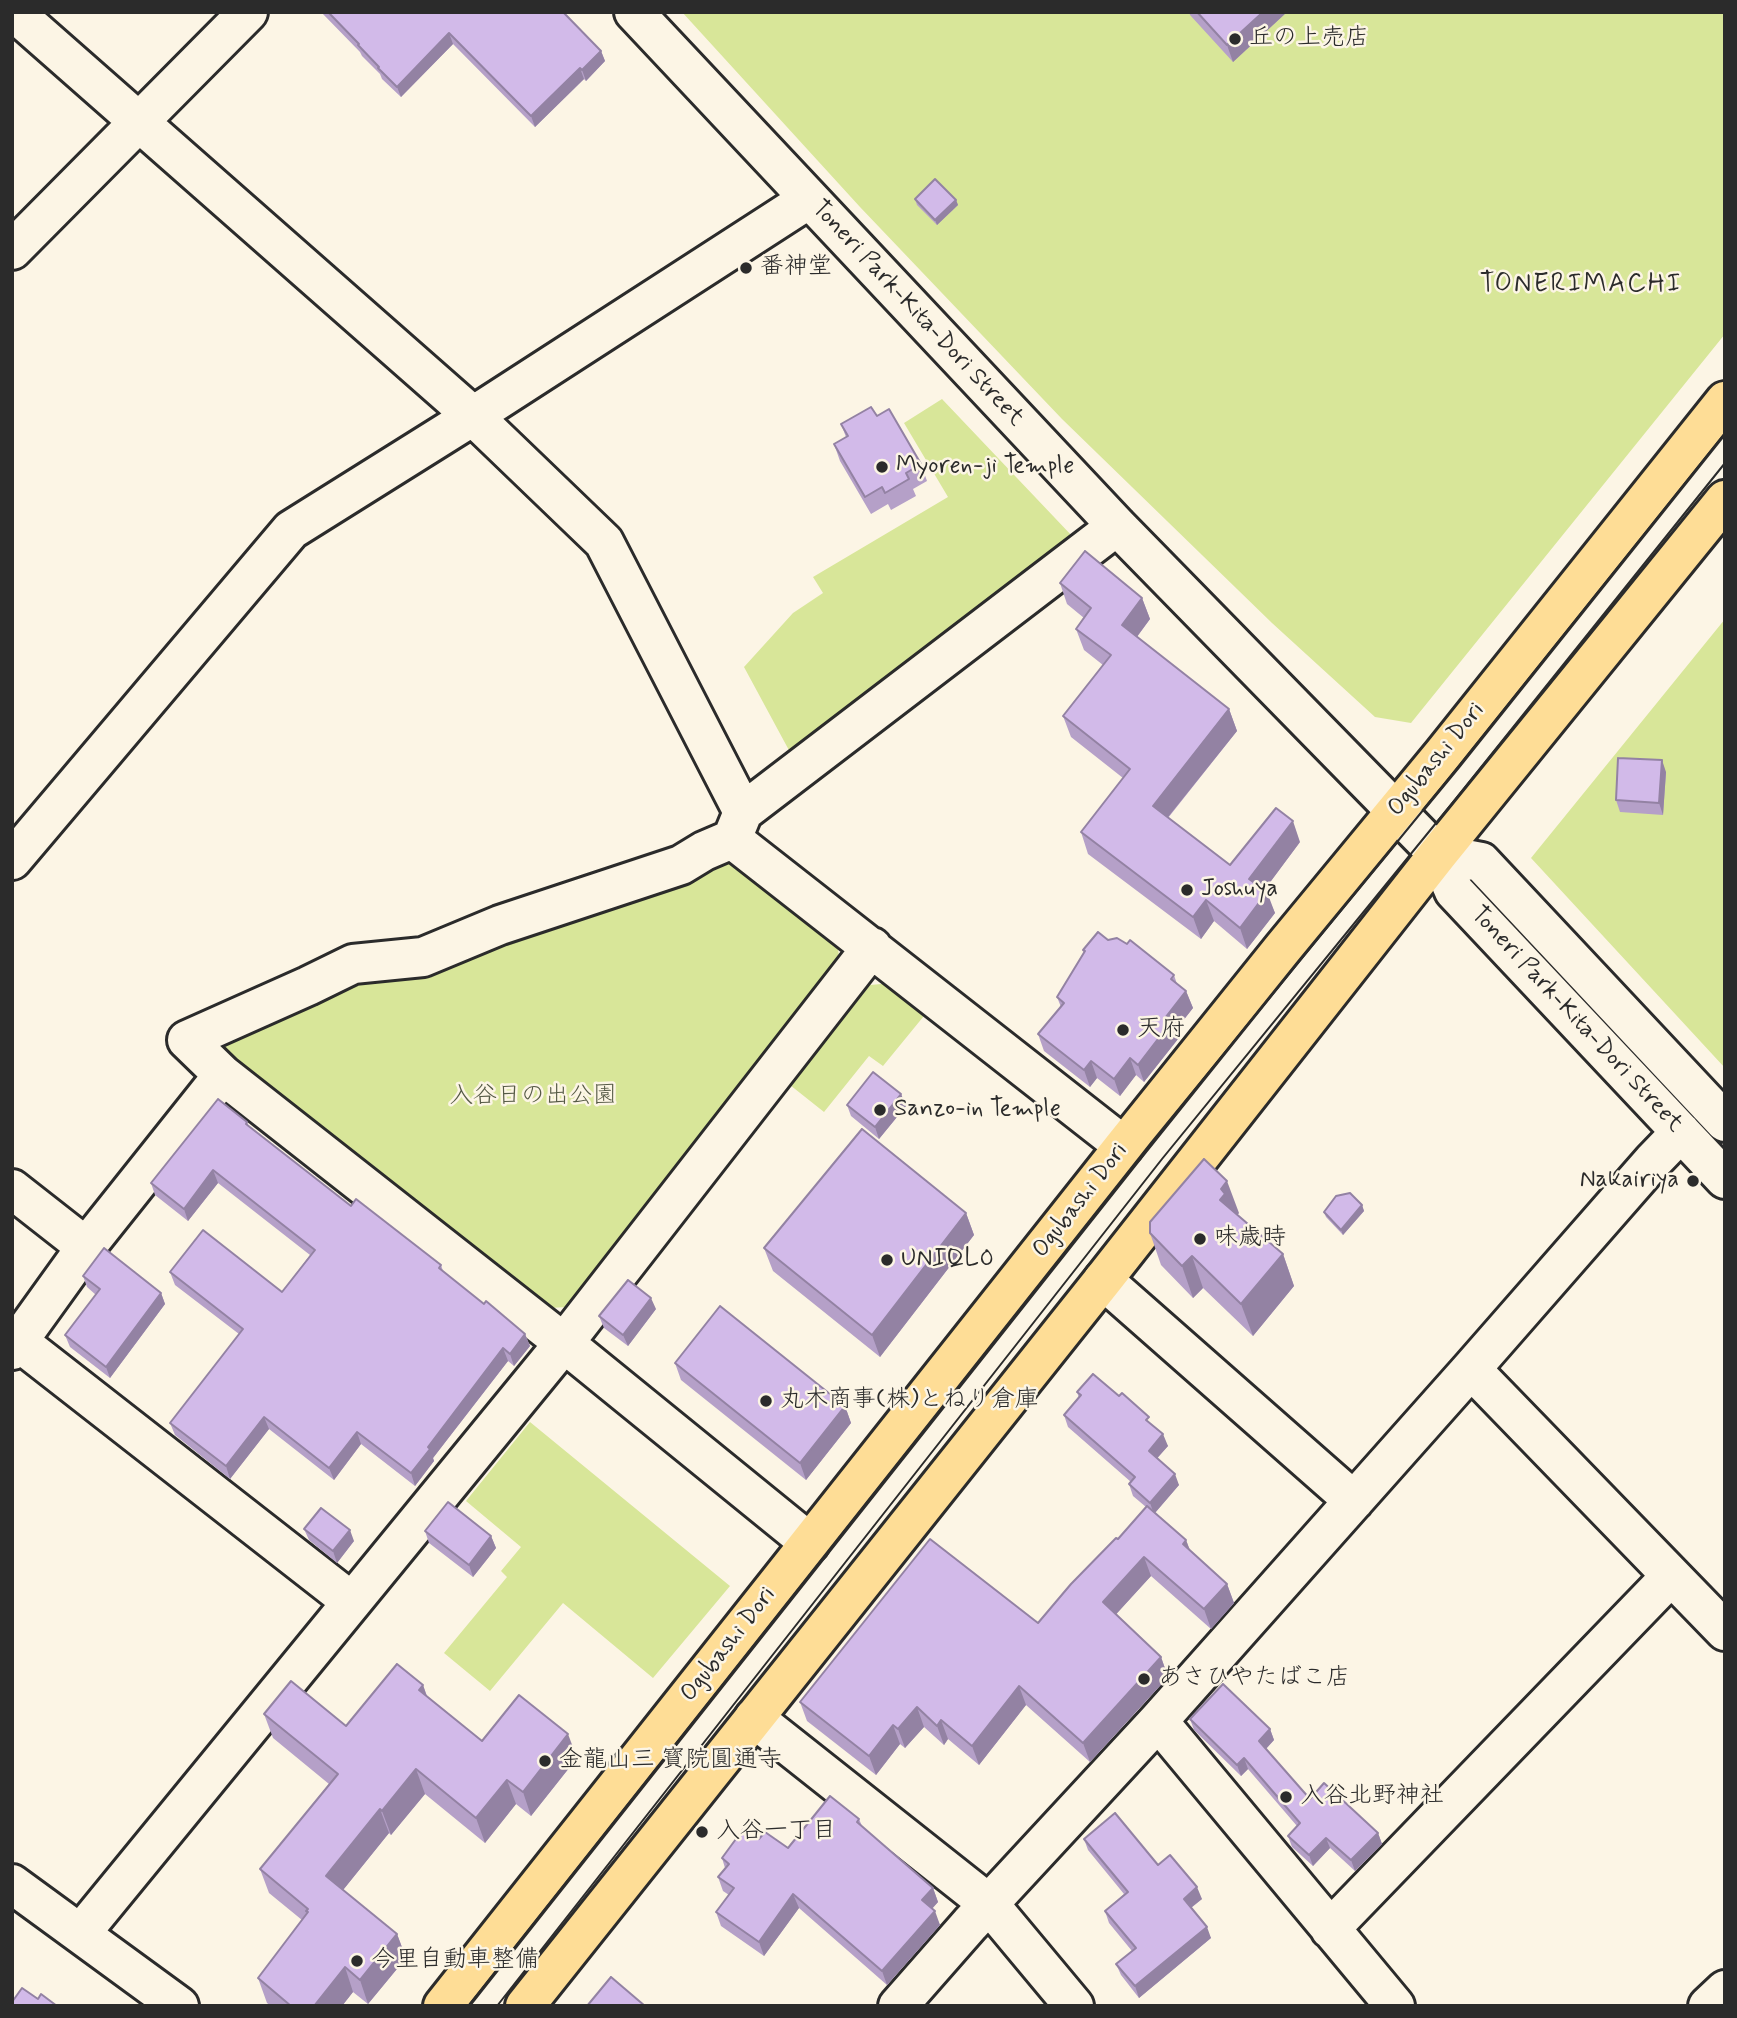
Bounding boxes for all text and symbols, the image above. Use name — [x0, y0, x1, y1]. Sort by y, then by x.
place label: 丘の上売店 — [1249, 25, 1369, 53]
marker: 丘の上売店 — [1227, 31, 1243, 47]
street label: Toneri Park-Kita-Dori Street — [805, 195, 1029, 433]
place label: 番神堂 — [760, 254, 832, 282]
marker: 番神堂 — [738, 260, 754, 276]
district label: TONERIMACHI — [1482, 270, 1680, 302]
place label: Myoren-ji Temple — [896, 453, 1074, 481]
marker: Myoren-ji Temple — [874, 459, 890, 475]
street label: Ogubashi Dori — [1382, 697, 1492, 823]
place label: Joshuya — [1201, 876, 1278, 904]
marker: Joshuya — [1179, 882, 1195, 898]
street label: Toneri Park-Kita-Dori Street — [1464, 901, 1688, 1139]
place label: 天府 — [1137, 1016, 1185, 1044]
marker: 天府 — [1115, 1022, 1131, 1038]
park label: 入谷日の出公園 — [449, 1083, 617, 1111]
place label: Sanzo-in Temple — [894, 1096, 1061, 1124]
marker: Sanzo-in Temple — [872, 1102, 888, 1118]
street label: Ogubashi Dori — [1027, 1138, 1135, 1264]
place label: Nakairiya — [1580, 1167, 1679, 1195]
marker: Nakairiya — [1685, 1173, 1701, 1189]
place label: 味歳時 — [1214, 1225, 1286, 1253]
marker: 味歳時 — [1192, 1231, 1208, 1247]
place label: UNIQLO — [901, 1246, 994, 1274]
marker: UNIQLO — [879, 1252, 895, 1268]
place label: 丸木商事(株)とねり倉庫 — [780, 1387, 1039, 1415]
marker: 丸木商事(株)とねり倉庫 — [758, 1393, 774, 1409]
street label: Ogubashi Dori — [675, 1582, 783, 1708]
place label: あさひやたばこ店 — [1158, 1665, 1350, 1693]
marker: あさひやたばこ店 — [1136, 1671, 1152, 1687]
place label: 金龍山三 寳院圓通寺 — [559, 1747, 781, 1775]
marker: 金龍山三 寳院圓通寺 — [537, 1753, 553, 1769]
place label: 入谷北野神社 — [1300, 1783, 1444, 1811]
marker: 入谷北野神社 — [1278, 1789, 1294, 1805]
place label: 入谷一丁目 — [716, 1818, 836, 1846]
marker: 入谷一丁目 — [694, 1824, 710, 1840]
place label: 今里自動車整備 — [371, 1947, 539, 1975]
marker: 今里自動車整備 — [349, 1953, 365, 1969]

